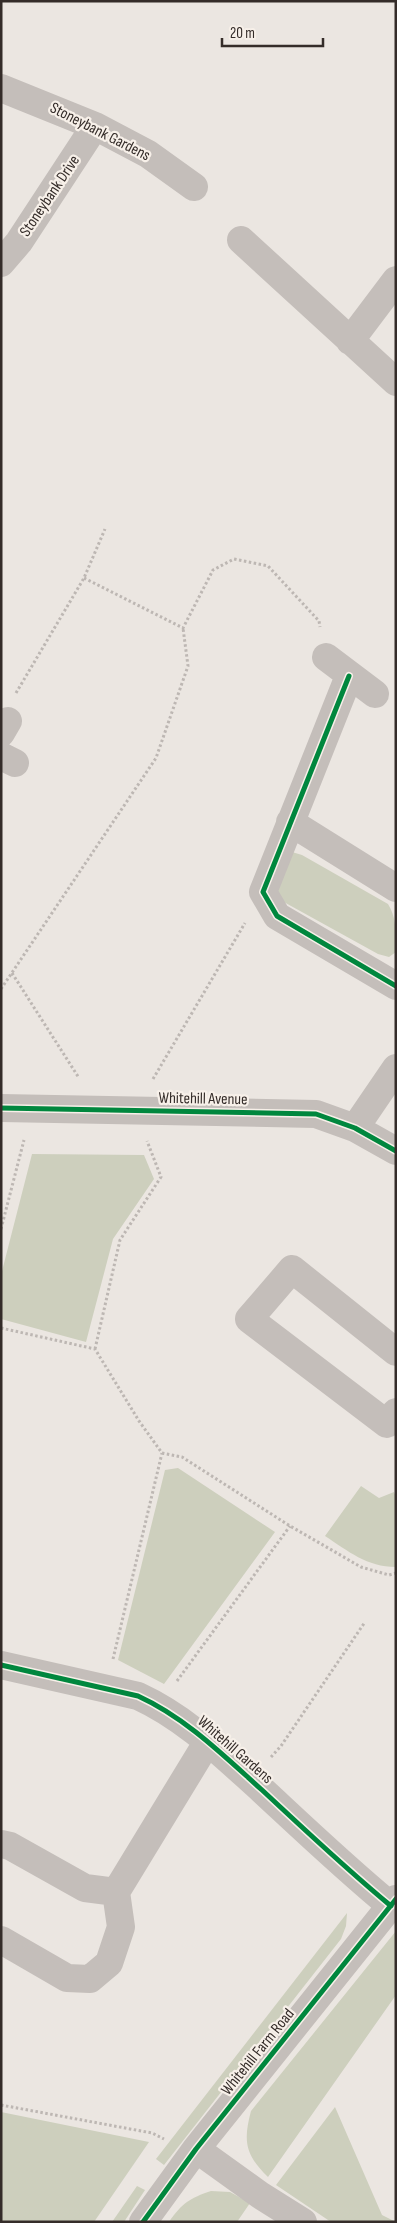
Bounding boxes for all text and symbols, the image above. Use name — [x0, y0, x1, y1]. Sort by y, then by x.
scale bar — [222, 15, 323, 47]
text: 20 m — [230, 24, 255, 43]
street label: Stoneybank Gardens — [47, 99, 154, 166]
street label: Stoneybank Drive — [16, 152, 84, 240]
street label: Whitehill Avenue — [158, 1089, 248, 1109]
street label: Whitehill Gardens — [193, 1712, 277, 1788]
street label: Whitehill Farm Road — [217, 2005, 299, 2099]

